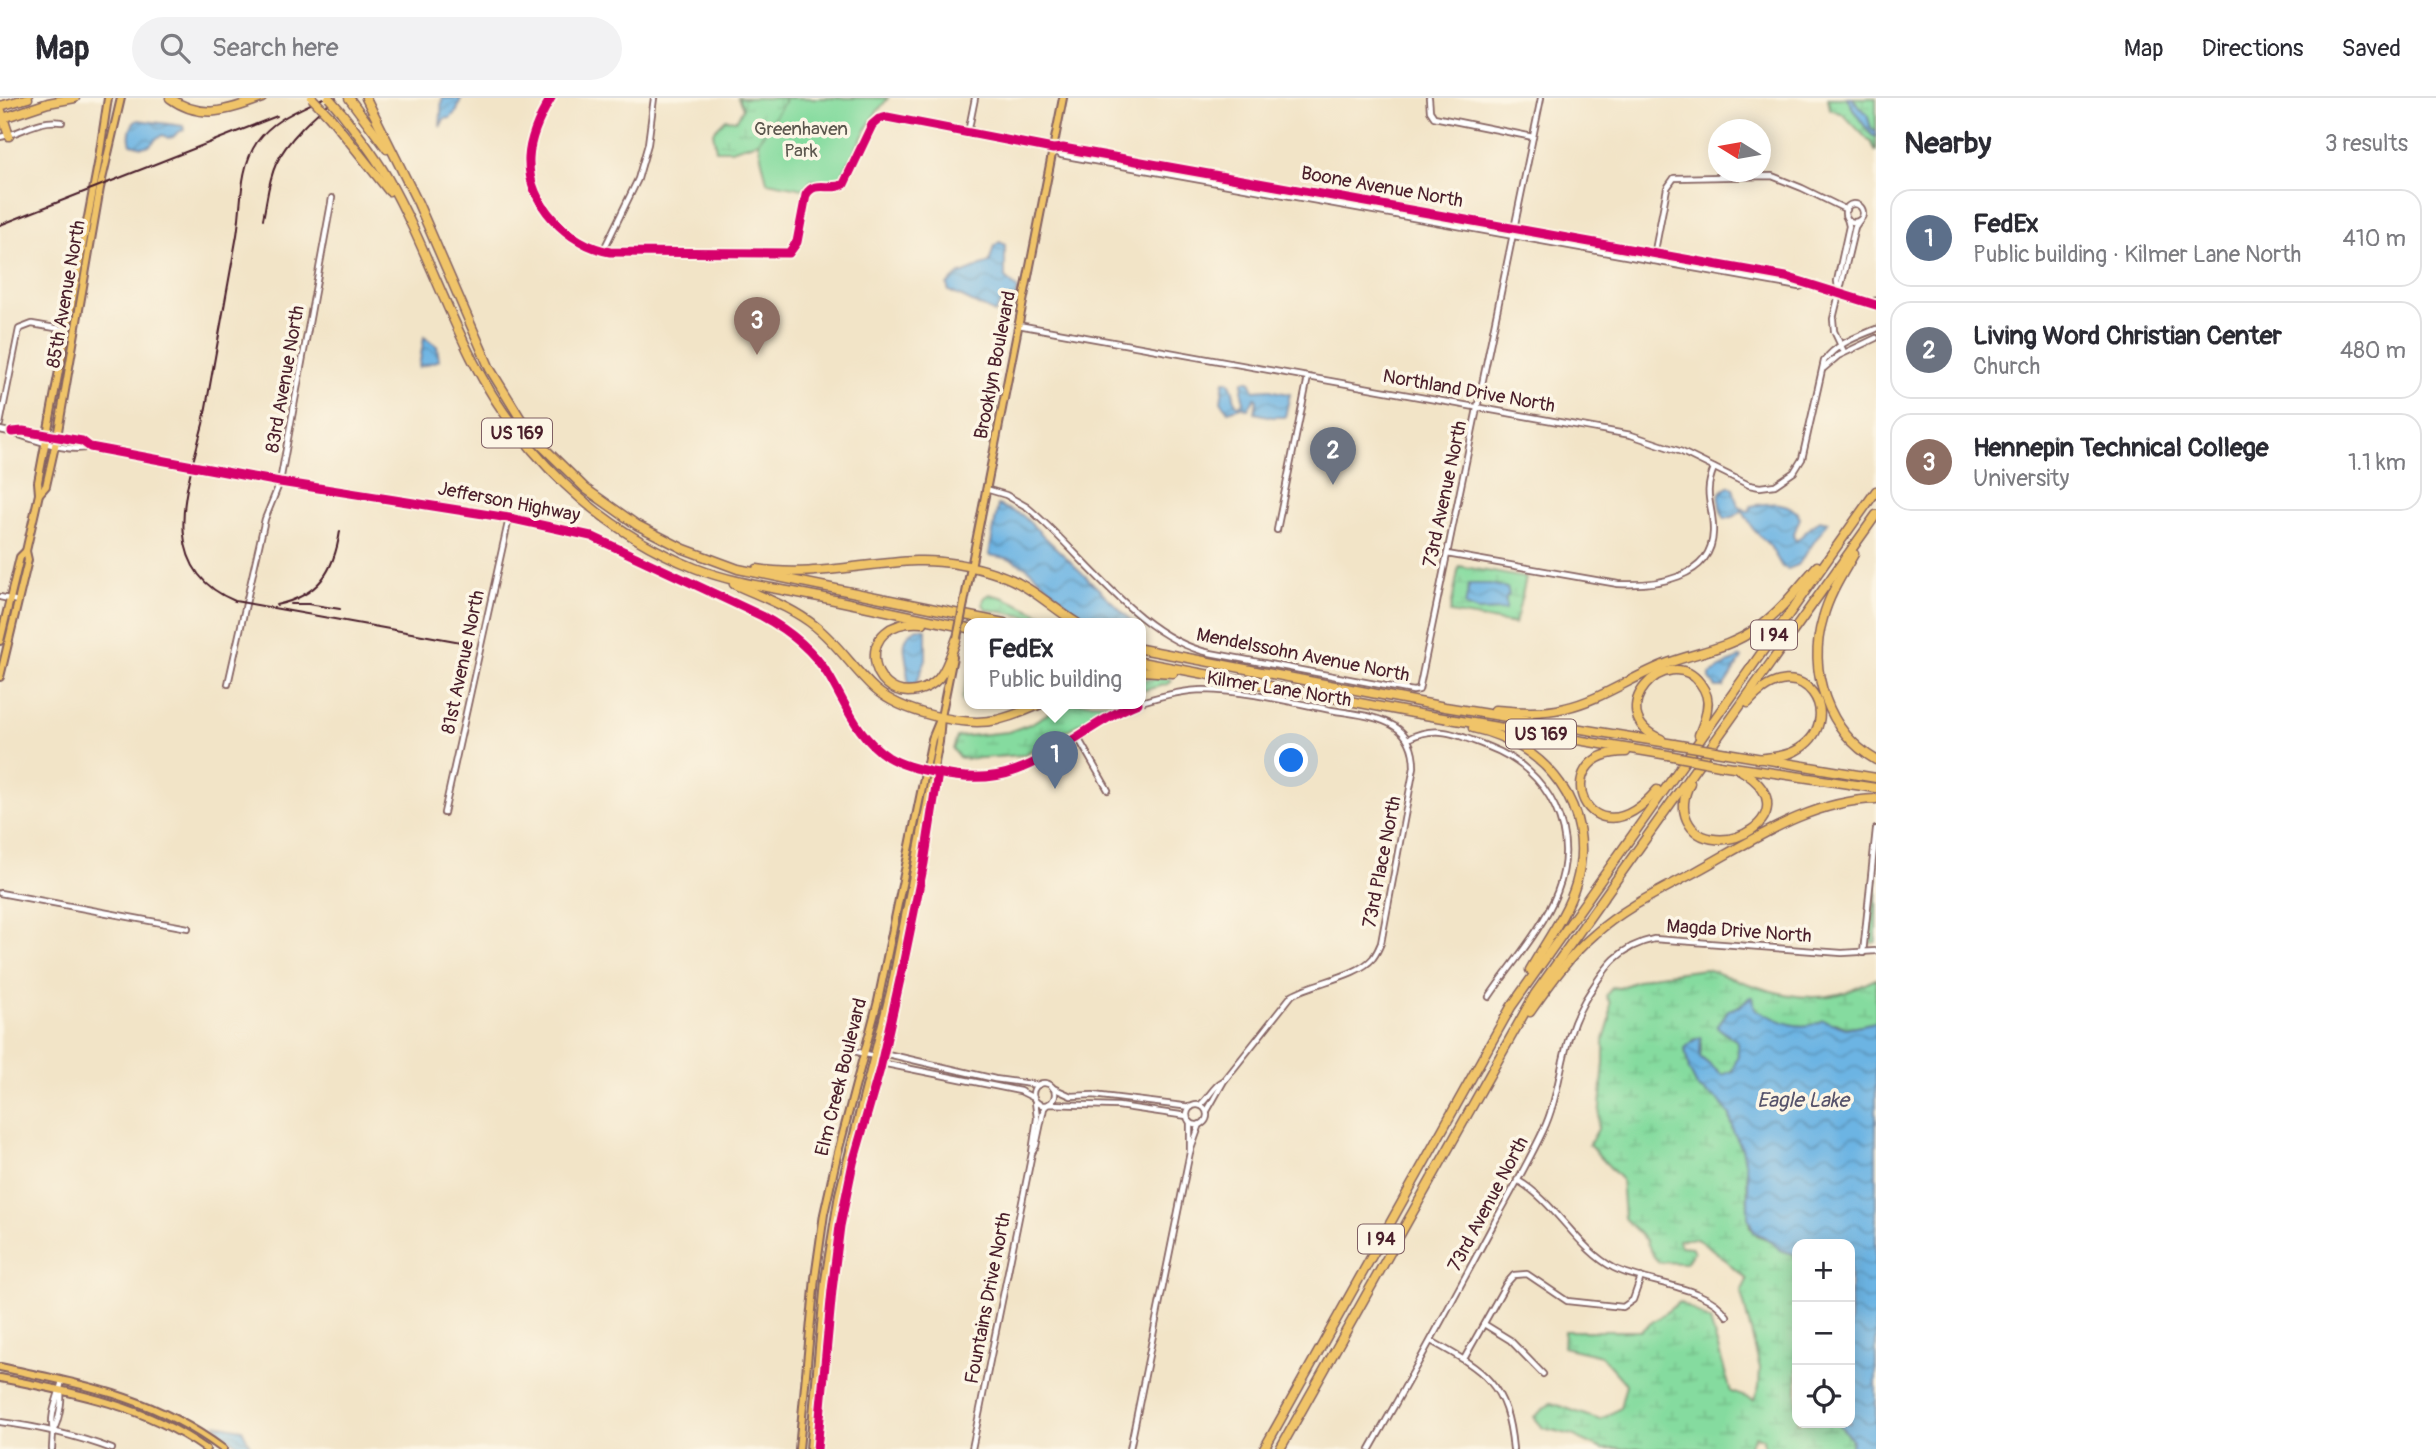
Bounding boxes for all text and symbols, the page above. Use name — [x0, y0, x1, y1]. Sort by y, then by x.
search box — [132, 17, 622, 80]
text: Map — [35, 28, 90, 69]
icon: search — [156, 29, 194, 67]
text: Search here — [212, 32, 339, 64]
text: Map — [2124, 34, 2164, 63]
text: Directions — [2202, 34, 2303, 63]
text: Saved — [2341, 34, 2401, 63]
park label: Greenhaven Park — [754, 117, 848, 163]
north arrow — [1708, 119, 1771, 182]
text: Nearby — [1904, 125, 1991, 162]
text: 3 results — [2325, 129, 2408, 158]
street label: Boone Avenue North — [1299, 161, 1465, 213]
text: FedEx — [1973, 208, 2039, 240]
street label: 85th Avenue North — [41, 218, 91, 370]
text: 1 — [1925, 224, 1934, 253]
text: 410 m — [2343, 224, 2406, 253]
text: Public building · Kilmer Lane North — [1973, 240, 2301, 269]
street label: Brooklyn Boulevard — [969, 289, 1021, 441]
pin: 3 — [734, 297, 780, 355]
street label: 83rd Avenue North — [260, 303, 310, 454]
text: Living Word Christian Center — [1973, 320, 2282, 352]
text: 2 — [1923, 336, 1935, 365]
text: 480 m — [2340, 336, 2406, 365]
text: Church — [1973, 352, 2040, 381]
street label: Northland Drive North — [1381, 364, 1557, 418]
road number: US 169 — [482, 418, 552, 447]
street label: 73rd Avenue North — [1418, 418, 1472, 570]
pin: 2 — [1310, 427, 1356, 485]
text: Hennepin Technical College — [1973, 432, 2269, 464]
text: 3 — [1923, 448, 1935, 477]
text: 1.1 km — [2348, 448, 2406, 477]
text: University — [1973, 464, 2069, 493]
street label: Jefferson Highway — [436, 476, 582, 528]
street label: 81st Avenue North — [436, 588, 490, 736]
popup — [964, 618, 1146, 709]
road number: I 94 — [1751, 620, 1797, 650]
street label: Mendelssohn Avenue North — [1194, 623, 1412, 687]
text: FedEx — [988, 633, 1054, 665]
text: Public building — [988, 665, 1122, 694]
street label: Kilmer Lane North — [1205, 666, 1353, 712]
road number: US 169 — [1506, 720, 1576, 748]
pin: 1 — [1032, 731, 1078, 789]
your location — [1274, 743, 1308, 777]
street label: 73rd Place North — [1357, 794, 1407, 930]
street label: Magda Drive North — [1666, 914, 1812, 948]
street label: Elm Creek Boulevard — [810, 996, 872, 1158]
water label: Eagle Lake — [1757, 1087, 1852, 1114]
street label: 73rd Avenue North — [1442, 1132, 1534, 1276]
street label: Fountains Drive North — [960, 1210, 1016, 1386]
road number: I 94 — [1358, 1224, 1404, 1254]
map controls — [1792, 1239, 1855, 1428]
button: + — [1792, 1239, 1855, 1302]
button: − — [1792, 1302, 1855, 1365]
button: locate — [1792, 1365, 1855, 1428]

